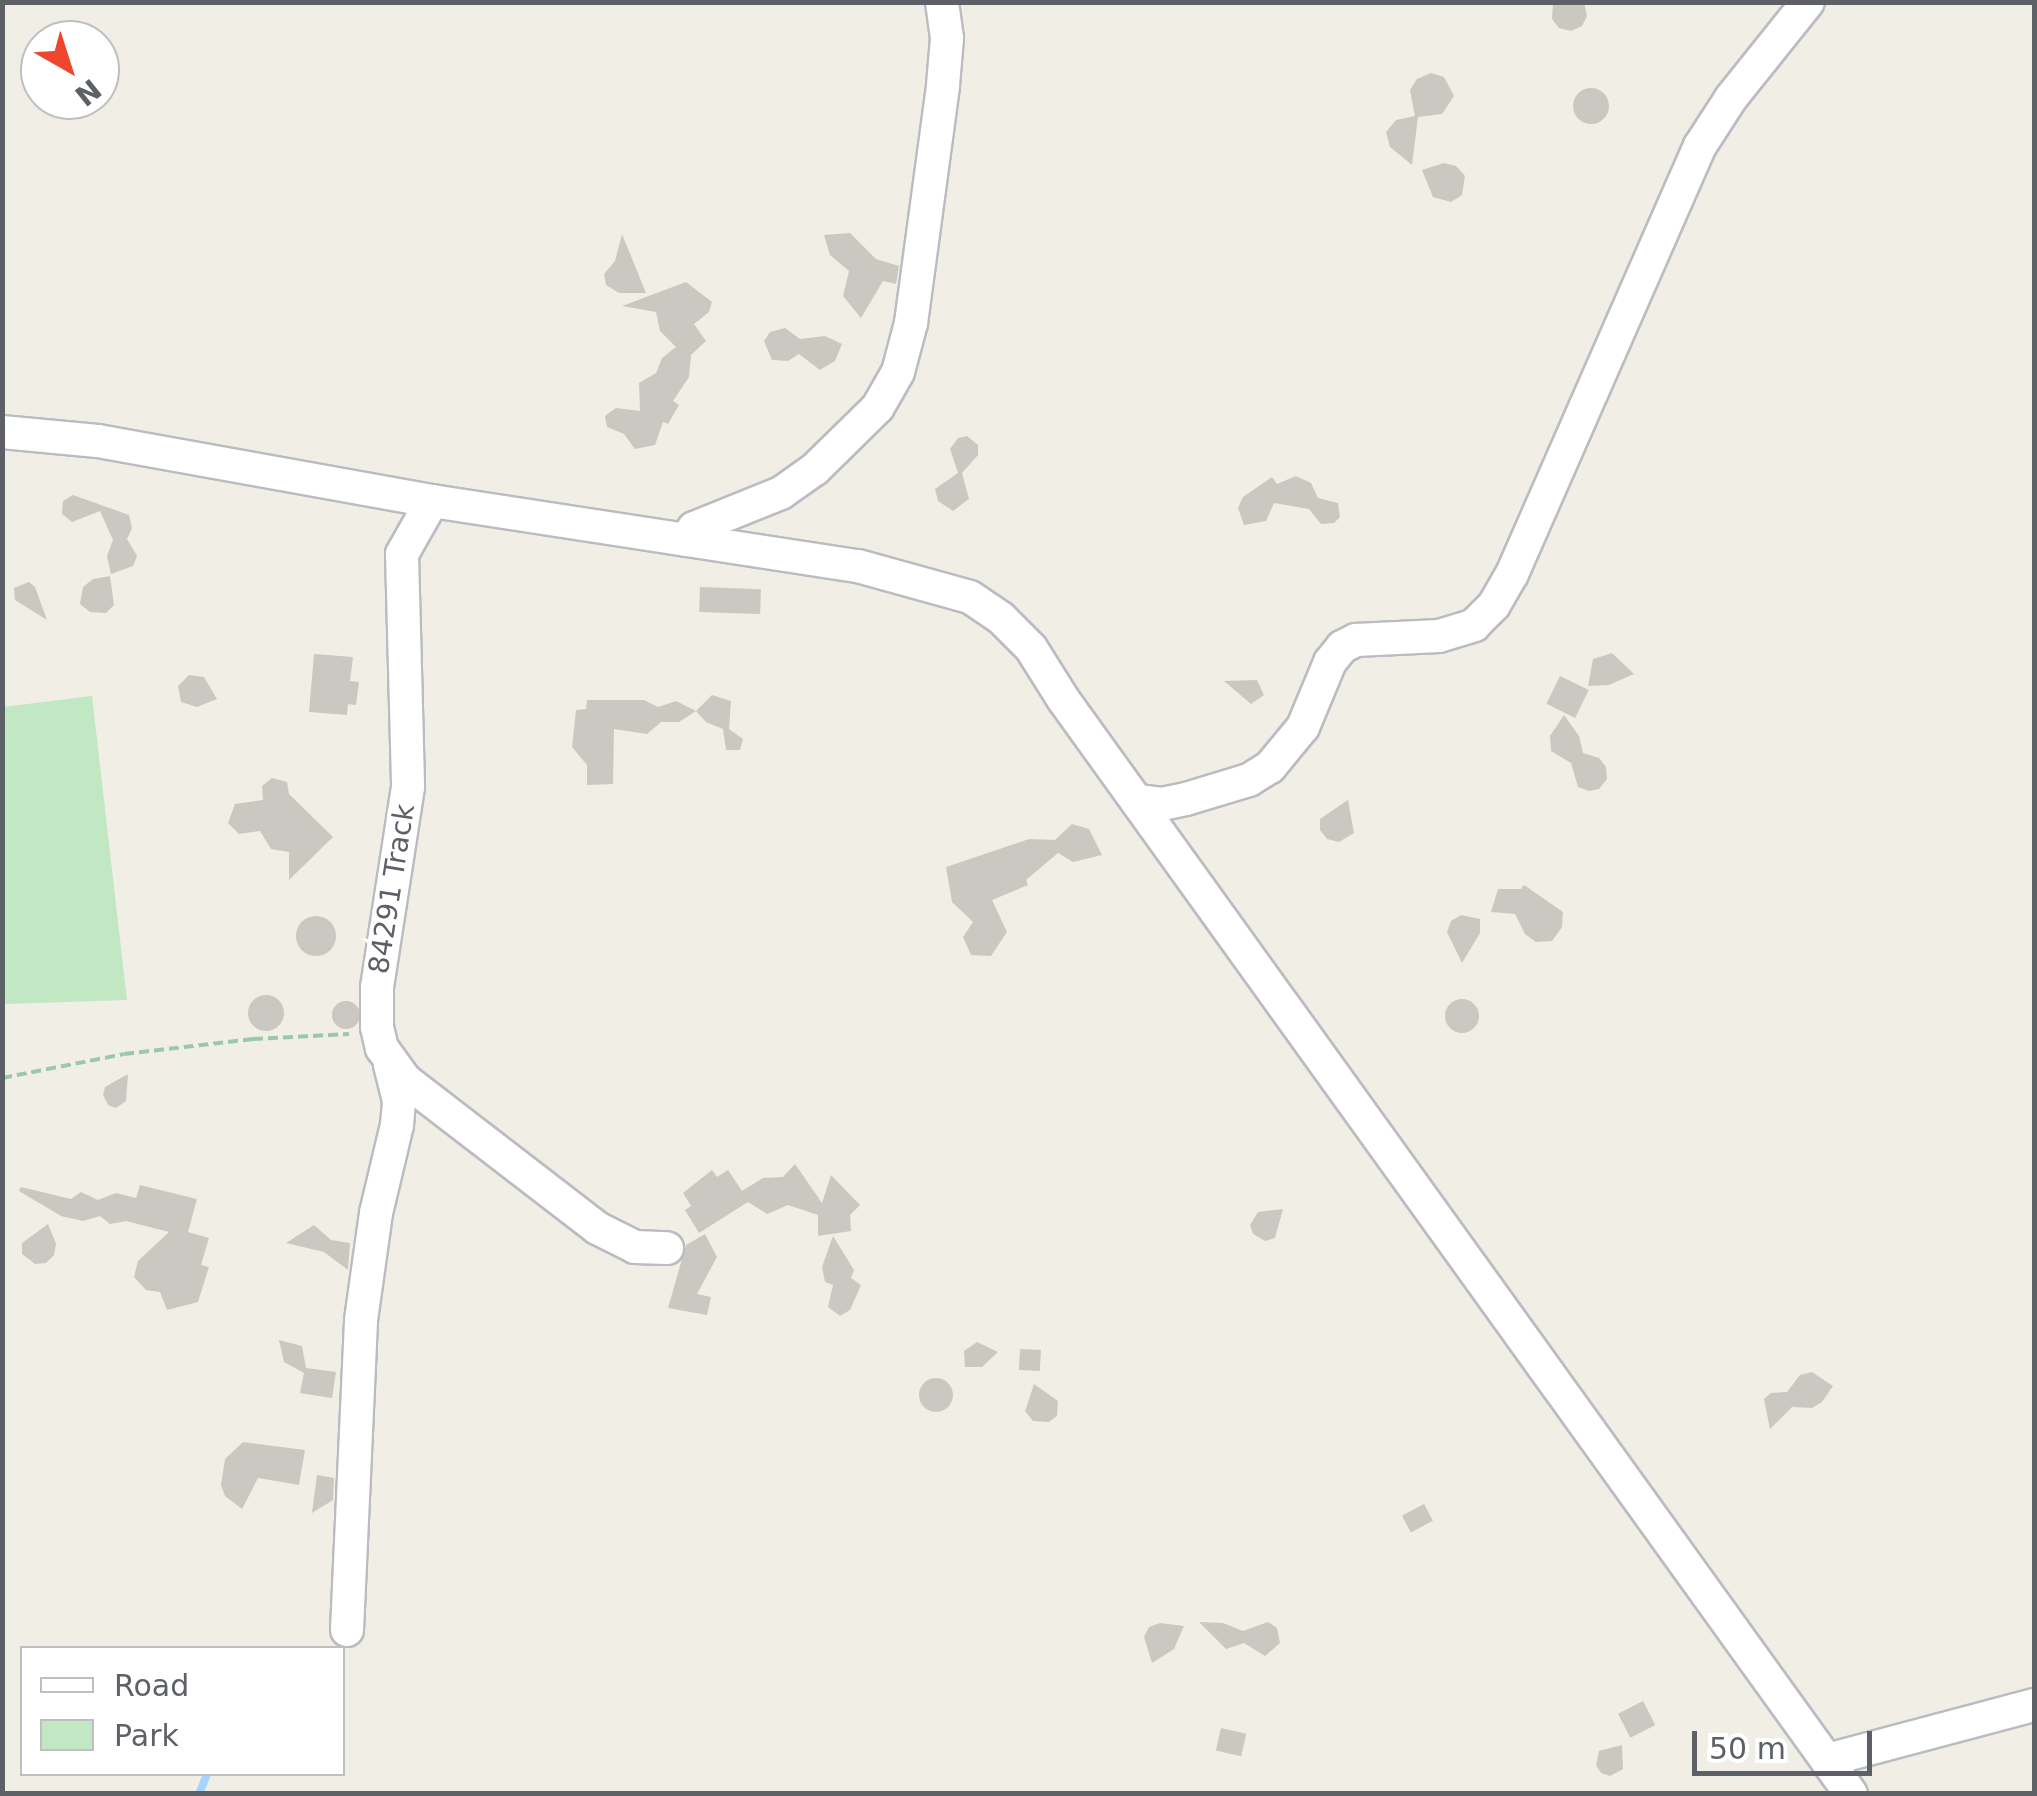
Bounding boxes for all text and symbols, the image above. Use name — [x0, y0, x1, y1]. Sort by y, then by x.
north arrow — [20, 20, 120, 120]
text: N — [68, 72, 107, 112]
street label: 84291 Track — [362, 802, 422, 976]
legend — [20, 1646, 345, 1776]
text: Road — [114, 1668, 189, 1703]
scale bar — [1697, 1711, 1877, 1773]
text: Park — [114, 1718, 179, 1753]
text: 50 m — [1709, 1731, 1786, 1766]

